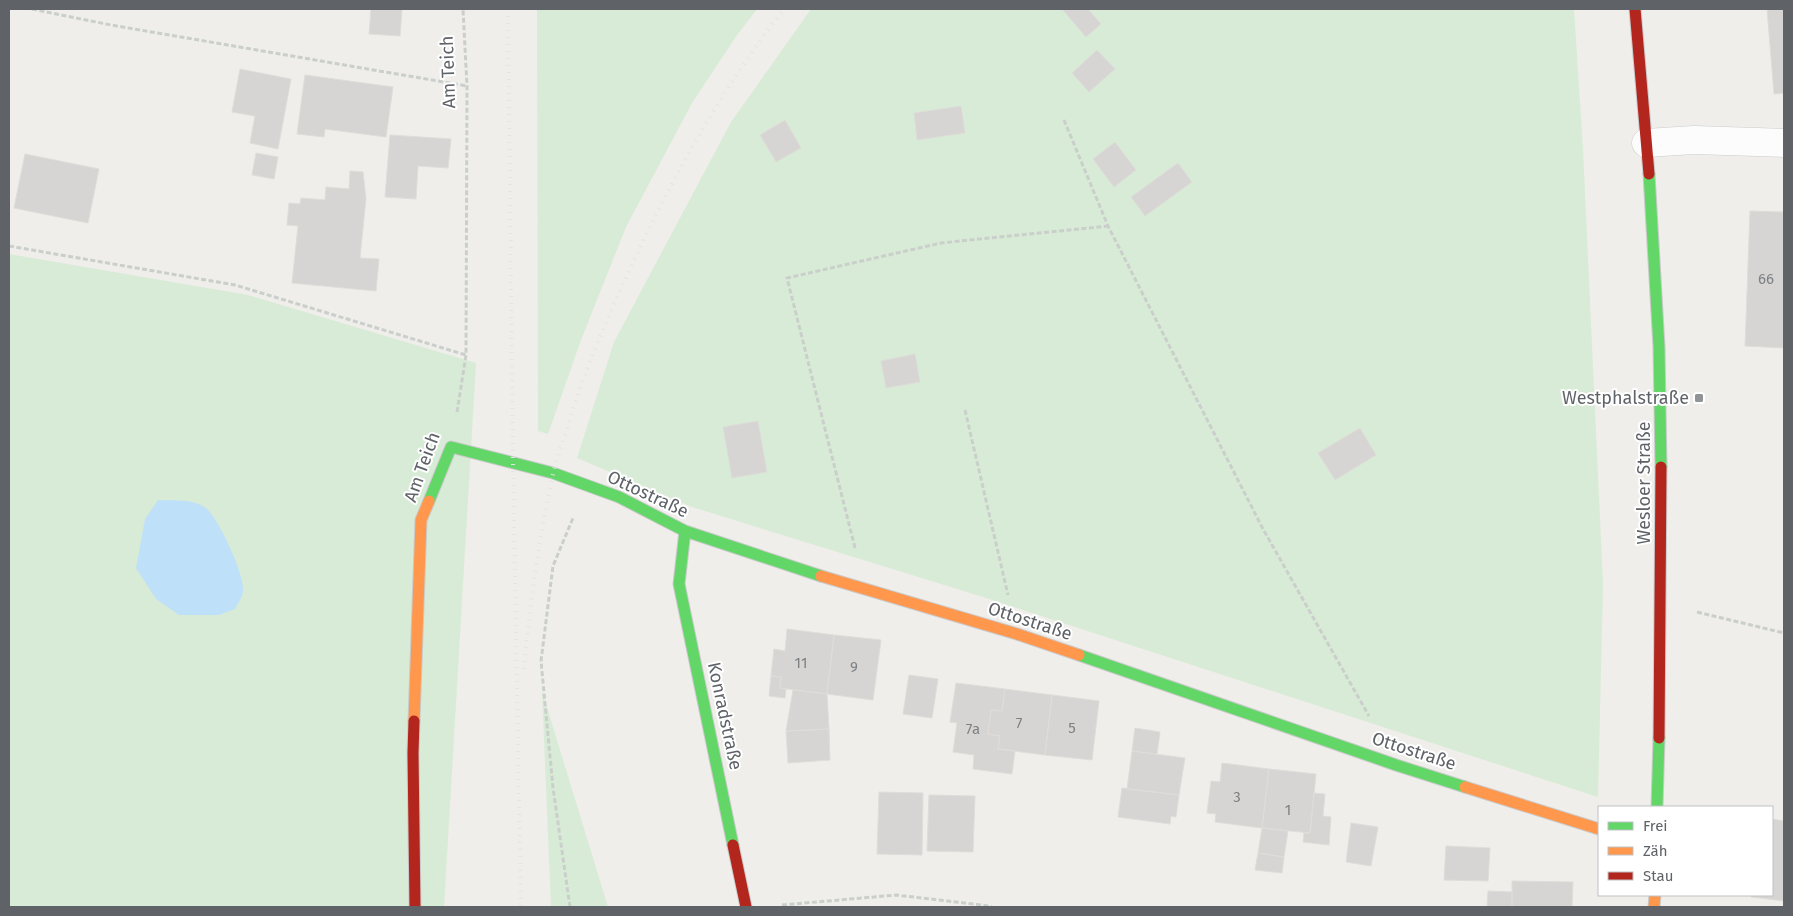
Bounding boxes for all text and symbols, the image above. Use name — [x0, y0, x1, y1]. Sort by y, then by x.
street label: Am Teich — [436, 35, 460, 109]
house number: 66 — [1758, 270, 1774, 288]
place label: Westphalstraße — [1562, 387, 1689, 409]
marker: Westphalstraße — [1693, 392, 1705, 404]
street label: Wesloer Straße — [1633, 421, 1655, 545]
street label: Am Teich — [399, 429, 445, 505]
street label: Ottostraße — [604, 466, 692, 522]
street label: Ottostraße — [985, 597, 1075, 645]
house number: 11 — [795, 654, 807, 672]
house number: 9 — [850, 658, 858, 676]
street label: Konradstraße — [703, 660, 747, 772]
house number: 7 — [1016, 714, 1023, 732]
house number: 5 — [1068, 719, 1076, 737]
house number: 7a — [966, 720, 980, 738]
street label: Ottostraße — [1369, 727, 1459, 775]
house number: 3 — [1233, 788, 1241, 806]
house number: 1 — [1285, 801, 1291, 819]
legend — [1598, 806, 1773, 896]
text: Frei — [1643, 817, 1668, 835]
text: Zäh — [1643, 842, 1668, 860]
text: Stau — [1643, 867, 1673, 885]

